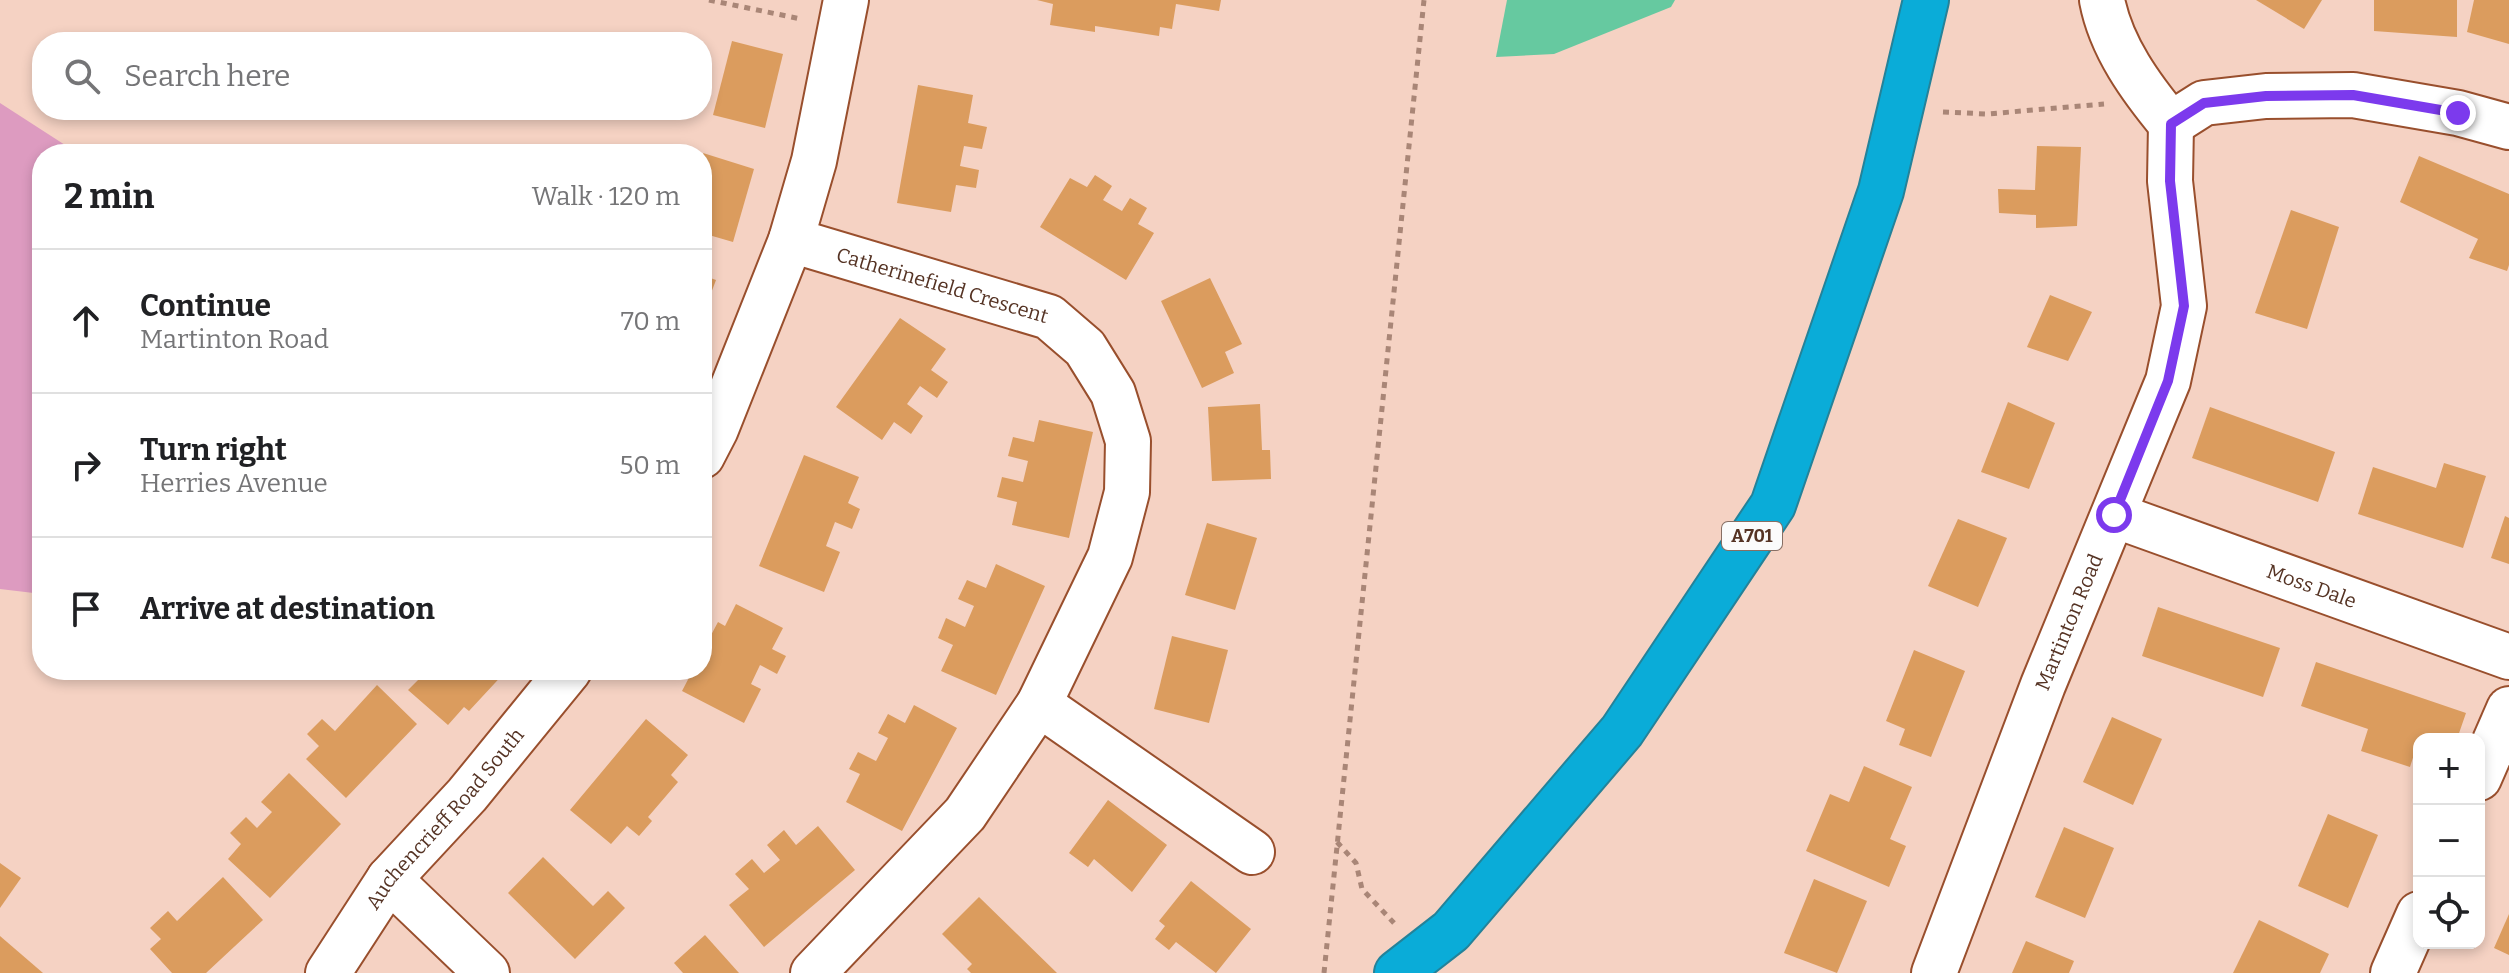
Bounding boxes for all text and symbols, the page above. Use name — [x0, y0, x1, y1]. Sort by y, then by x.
search box — [32, 32, 712, 120]
icon: search — [60, 54, 104, 98]
text: Search here — [124, 58, 291, 94]
route end — [2440, 95, 2476, 131]
text: 2 min — [64, 176, 154, 217]
text: Walk · 120 m — [532, 181, 680, 212]
street label: Catherinefield Crescent — [834, 242, 1051, 328]
text: Continue — [140, 288, 271, 324]
icon: ahead — [64, 299, 108, 343]
text: 70 m — [621, 306, 680, 337]
text: Martinton Road — [140, 324, 329, 355]
text: Turn right — [140, 432, 287, 468]
icon: right — [64, 443, 108, 487]
text: 50 m — [619, 450, 680, 481]
text: Herries Avenue — [140, 468, 328, 499]
route start — [2096, 497, 2132, 533]
road number: A701 — [1722, 522, 1782, 550]
street label: Martinton Road — [2030, 550, 2108, 694]
street label: Moss Dale — [2263, 559, 2360, 613]
icon: arrive — [64, 587, 108, 631]
text: Arrive at destination — [140, 591, 435, 627]
street label: Auchencrieff Road South — [361, 723, 529, 914]
map controls — [2413, 733, 2485, 949]
button: + — [2413, 733, 2485, 805]
button: − — [2413, 805, 2485, 877]
button: locate — [2413, 877, 2485, 949]

